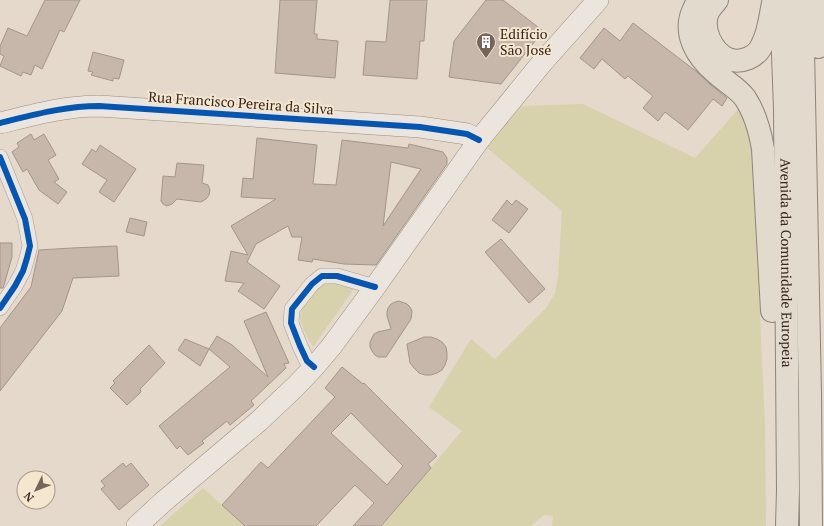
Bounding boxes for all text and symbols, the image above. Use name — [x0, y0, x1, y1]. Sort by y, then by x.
place label: Edifício São José — [500, 24, 551, 59]
building icon: Edifício São José — [475, 31, 497, 59]
street label: Rua Francisco Pereira da Silva — [148, 87, 334, 118]
street label: Avenida da Comunidade Europeia — [776, 158, 797, 368]
north arrow — [16, 470, 56, 510]
text: N — [20, 489, 37, 505]

